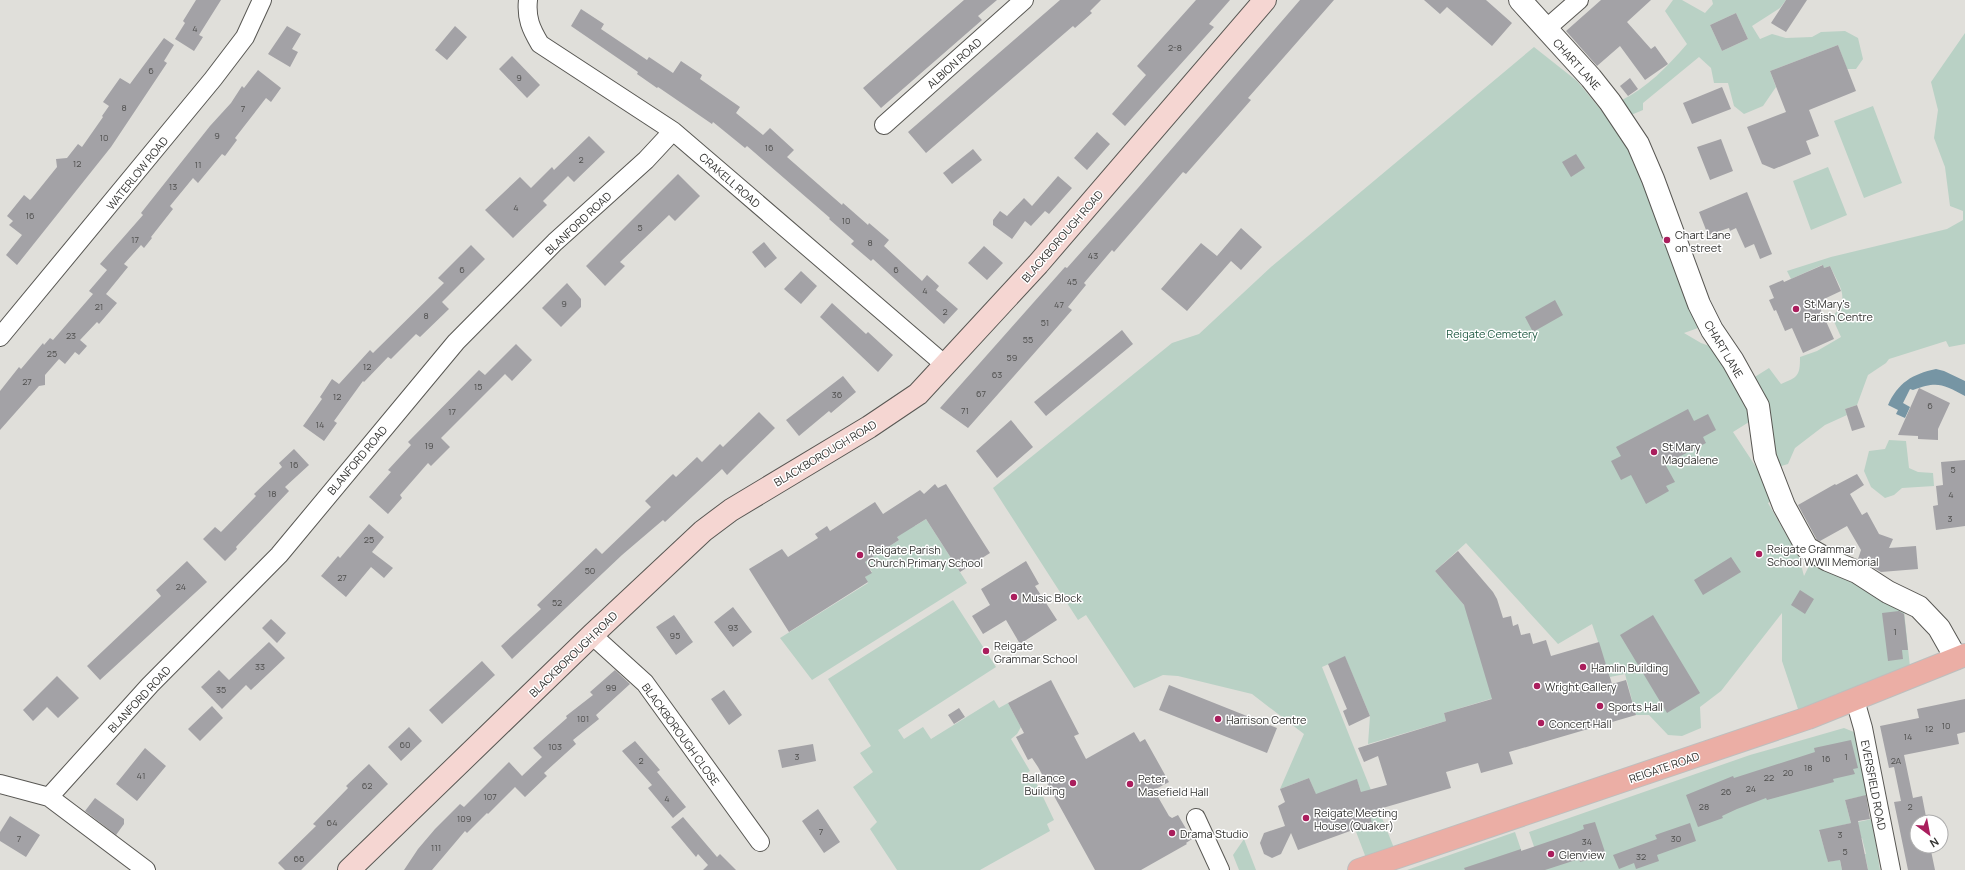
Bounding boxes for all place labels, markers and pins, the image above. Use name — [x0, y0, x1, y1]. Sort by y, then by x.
place label: Chart Lane on street — [1675, 227, 1731, 255]
marker: Chart Lane on street — [1662, 235, 1672, 245]
place label: St Mary's Parish Centre — [1804, 296, 1873, 324]
marker: St Mary's Parish Centre — [1791, 304, 1801, 314]
place label: St Mary Magdalene — [1662, 439, 1719, 467]
marker: St Mary Magdalene — [1649, 447, 1659, 457]
place label: Reigate Grammar School WWII Memorial — [1767, 541, 1879, 569]
place label: Reigate Parish Church Primary School — [868, 542, 983, 570]
marker: Reigate Grammar School WWII Memorial — [1754, 549, 1764, 559]
marker: Reigate Parish Church Primary School — [855, 550, 865, 560]
place label: Music Block — [1022, 590, 1082, 605]
marker: Music Block — [1009, 592, 1019, 602]
place label: Reigate Grammar School — [994, 638, 1078, 666]
marker: Reigate Grammar School — [981, 646, 991, 656]
place label: Hamlin Building — [1591, 660, 1668, 675]
marker: Hamlin Building — [1578, 662, 1588, 672]
place label: Wright Gallery — [1545, 679, 1617, 694]
marker: Wright Gallery — [1532, 681, 1542, 691]
place label: Sports Hall — [1608, 699, 1663, 714]
marker: Sports Hall — [1595, 701, 1605, 711]
place label: Harrison Centre — [1226, 712, 1307, 727]
marker: Harrison Centre — [1213, 714, 1223, 724]
place label: Concert Hall — [1549, 716, 1612, 731]
marker: Concert Hall — [1536, 718, 1546, 728]
place label: Ballance Building — [1022, 770, 1066, 798]
place label: Peter Masefield Hall — [1138, 771, 1209, 799]
marker: Ballance Building — [1068, 778, 1078, 788]
marker: Peter Masefield Hall — [1125, 779, 1135, 789]
place label: Reigate Meeting House (Quaker) — [1314, 805, 1398, 833]
marker: Reigate Meeting House (Quaker) — [1301, 813, 1311, 823]
place label: Drama Studio — [1180, 826, 1249, 841]
marker: Drama Studio — [1167, 828, 1177, 838]
place label: Glenview — [1559, 847, 1605, 862]
marker: Glenview — [1546, 849, 1556, 859]

